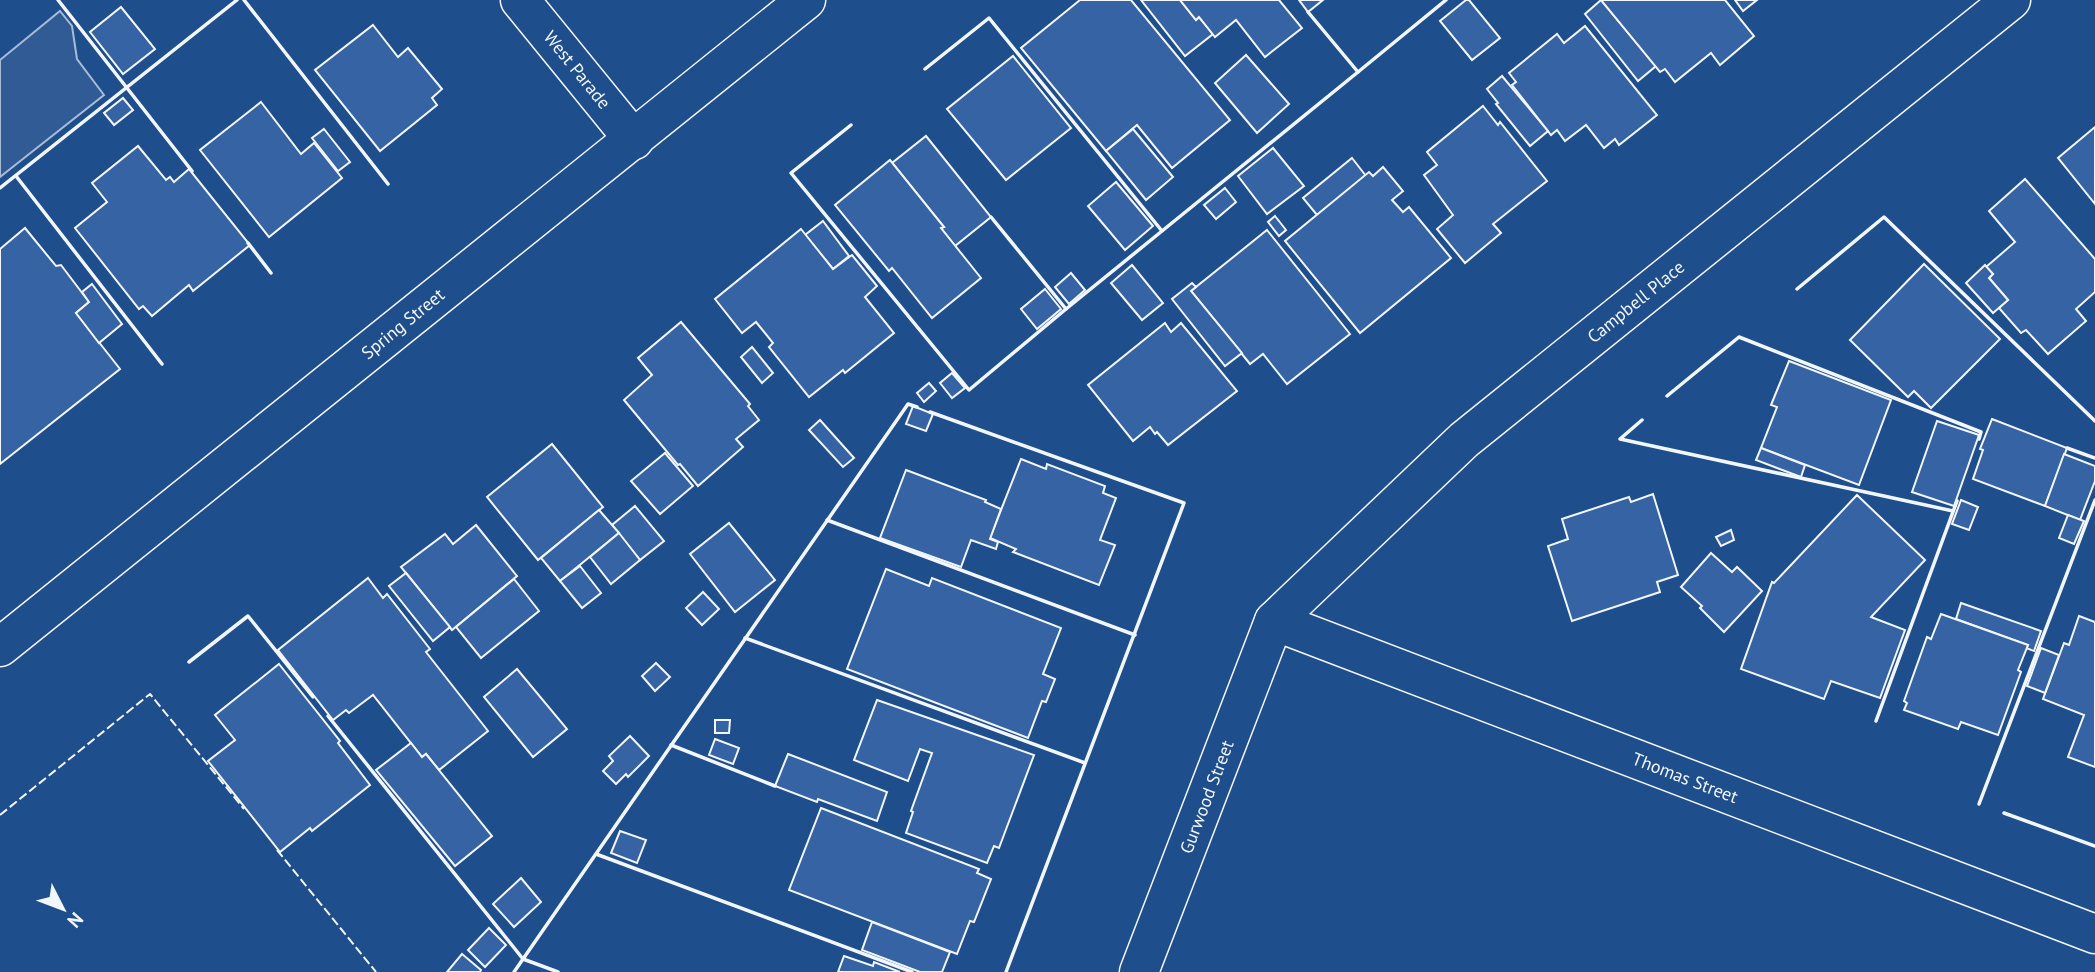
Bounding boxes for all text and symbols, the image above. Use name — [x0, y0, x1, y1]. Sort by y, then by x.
street label: West Parade — [539, 26, 616, 113]
street label: Campbell Place — [1582, 255, 1689, 348]
street label: Spring Street — [356, 283, 449, 364]
street label: Gurwood Street — [1174, 737, 1239, 857]
street label: Thomas Street — [1629, 747, 1741, 808]
north arrow — [28, 874, 98, 944]
text: N — [63, 908, 89, 933]

